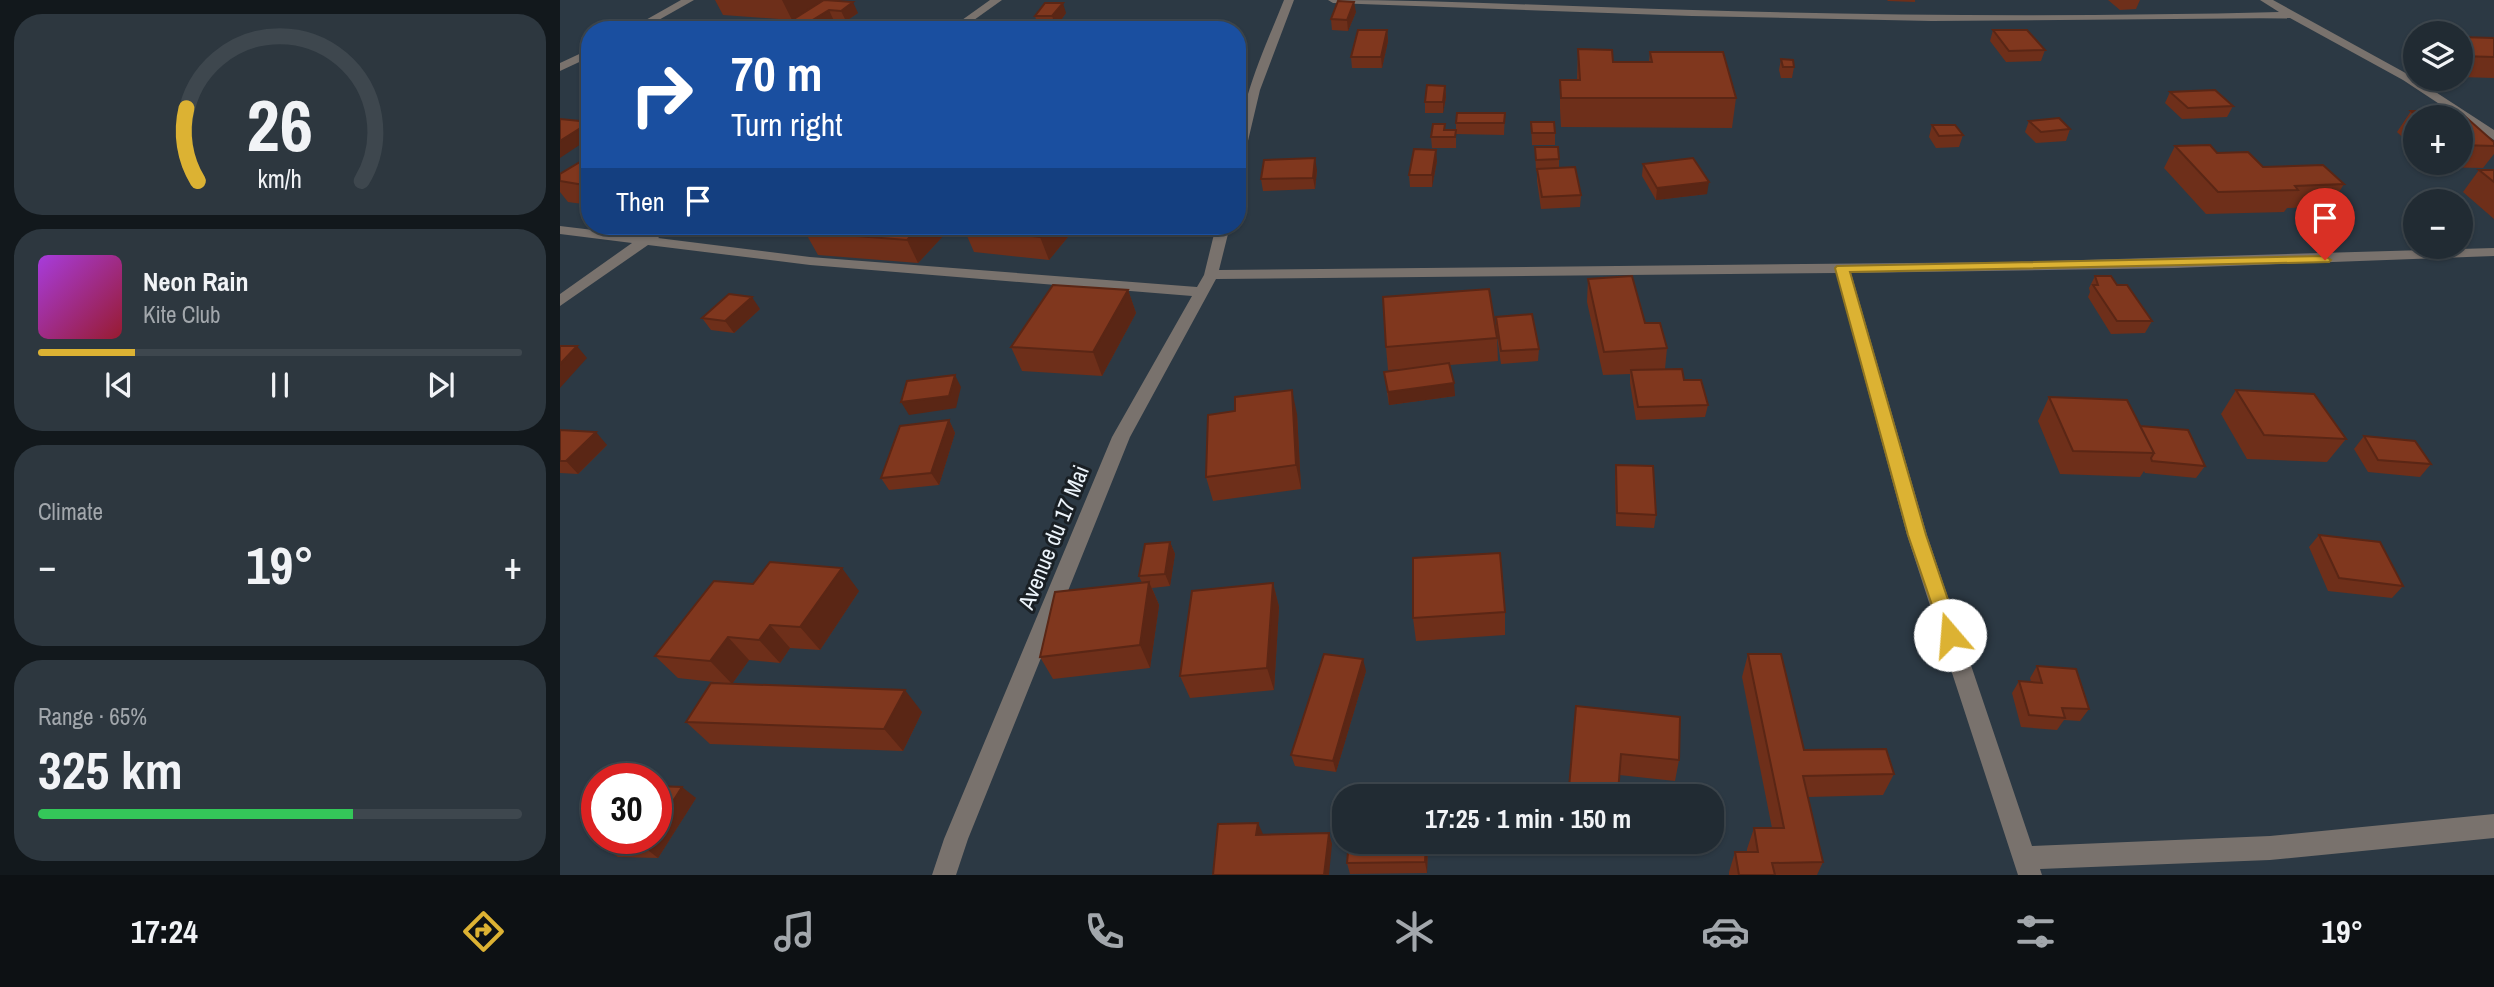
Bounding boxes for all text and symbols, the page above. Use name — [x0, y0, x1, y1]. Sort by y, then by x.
map controls — [2403, 21, 2473, 259]
button: layers — [2403, 21, 2473, 91]
text: 70 m — [731, 40, 823, 106]
icon: right — [616, 49, 707, 140]
text: 26 — [247, 76, 313, 174]
text: Turn right — [731, 103, 843, 146]
button: + — [2403, 105, 2473, 175]
text: km/h — [258, 161, 302, 195]
icon: arrive — [679, 182, 717, 220]
text: Then — [616, 184, 665, 219]
pin — [2295, 188, 2355, 260]
button: − — [2403, 189, 2473, 259]
icon: arrive — [2306, 199, 2344, 237]
text: Neon Rain — [143, 264, 248, 299]
text: Kite Club — [143, 299, 221, 330]
icon: previous — [100, 366, 138, 404]
icon: pause — [261, 366, 299, 404]
icon: next — [422, 366, 460, 404]
street label: Avenue du 17 Mai — [1010, 460, 1096, 615]
text: Climate — [38, 496, 103, 527]
text: 19° — [246, 530, 314, 600]
text: − — [38, 540, 56, 591]
text: + — [504, 540, 522, 591]
position arrow — [1913, 598, 1987, 672]
text: Range · 65% — [38, 701, 147, 732]
text: 325 km — [38, 735, 183, 805]
speed limit sign: 30 — [581, 763, 672, 854]
text: 17:25 · 1 min · 150 m — [1425, 801, 1631, 836]
icon: directions — [459, 907, 508, 956]
icon: music — [770, 907, 819, 956]
icon: phone — [1080, 907, 1129, 956]
icon: climate — [1390, 907, 1439, 956]
icon: car — [1701, 907, 1750, 956]
icon: filters — [2011, 907, 2060, 956]
text: 17:24 — [131, 910, 198, 953]
text: 19° — [2321, 910, 2363, 953]

